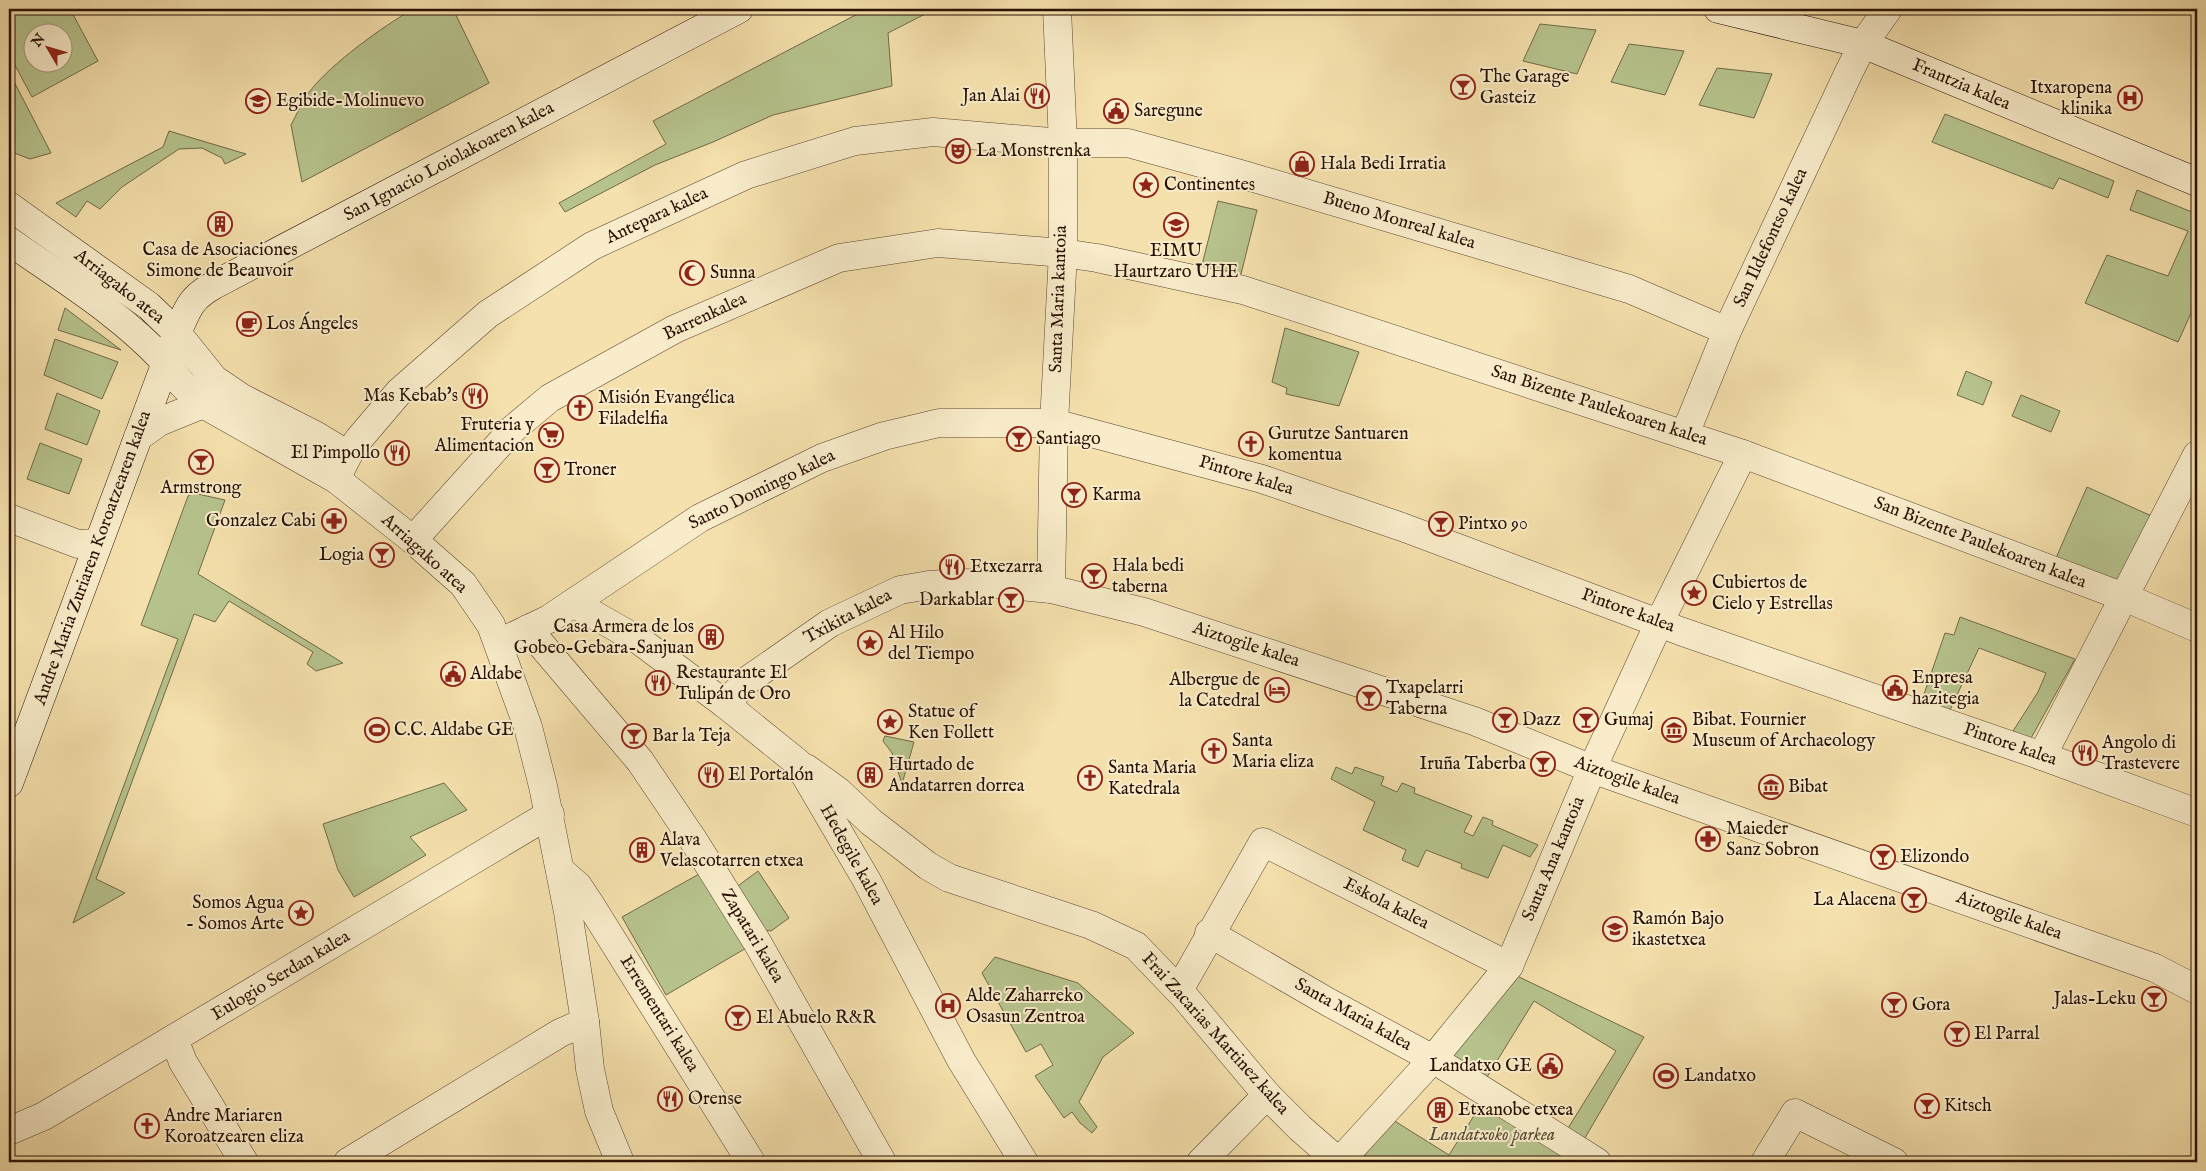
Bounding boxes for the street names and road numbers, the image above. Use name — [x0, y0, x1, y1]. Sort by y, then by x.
street label: Frantzia kalea — [1908, 54, 2014, 116]
street label: San Ignacio Loiolakoaren kalea — [340, 97, 558, 227]
street label: San Ildefontso kalea — [1729, 165, 1813, 311]
street label: Antepara kalea — [601, 182, 712, 250]
street label: Bueno Monreal kalea — [1320, 187, 1478, 255]
street label: Santa Maria kantoia — [1045, 225, 1073, 373]
street label: Arriagako atea — [68, 244, 169, 330]
street label: Barrenkalea — [660, 288, 750, 346]
street label: San Bizente Paulekoaren kalea — [1488, 360, 1710, 452]
street label: Andre Maria Zuriaren Koroatzearen kalea — [29, 408, 157, 709]
street label: Santo Domingo kalea — [685, 444, 839, 535]
street label: Pintore kalea — [1196, 451, 1296, 501]
street label: San Bizente Paulekoaren kalea — [1870, 492, 2090, 594]
street label: Arriagako atea — [375, 508, 472, 599]
street label: Pintore kalea — [1578, 583, 1678, 639]
street label: Txikita kalea — [800, 584, 896, 650]
street label: Aiztogile kalea — [1189, 617, 1303, 673]
street label: Pintore kalea — [1960, 718, 2060, 772]
street label: Aiztogile kalea — [1570, 751, 1683, 811]
street label: Santa Ana kantoia — [1517, 793, 1591, 925]
street label: Hedegile kalea — [814, 801, 888, 909]
street label: Eskola kalea — [1339, 873, 1433, 935]
street label: Zapatari kalea — [715, 885, 789, 987]
street label: Aiztogile kalea — [1952, 886, 2065, 946]
street label: Eulogio Serdan kalea — [207, 925, 355, 1026]
street label: Frai Zacarias Martinez kalea — [1136, 948, 1294, 1120]
street label: Errementari kalea — [614, 951, 704, 1077]
street label: Santa Maria kalea — [1290, 973, 1416, 1057]

